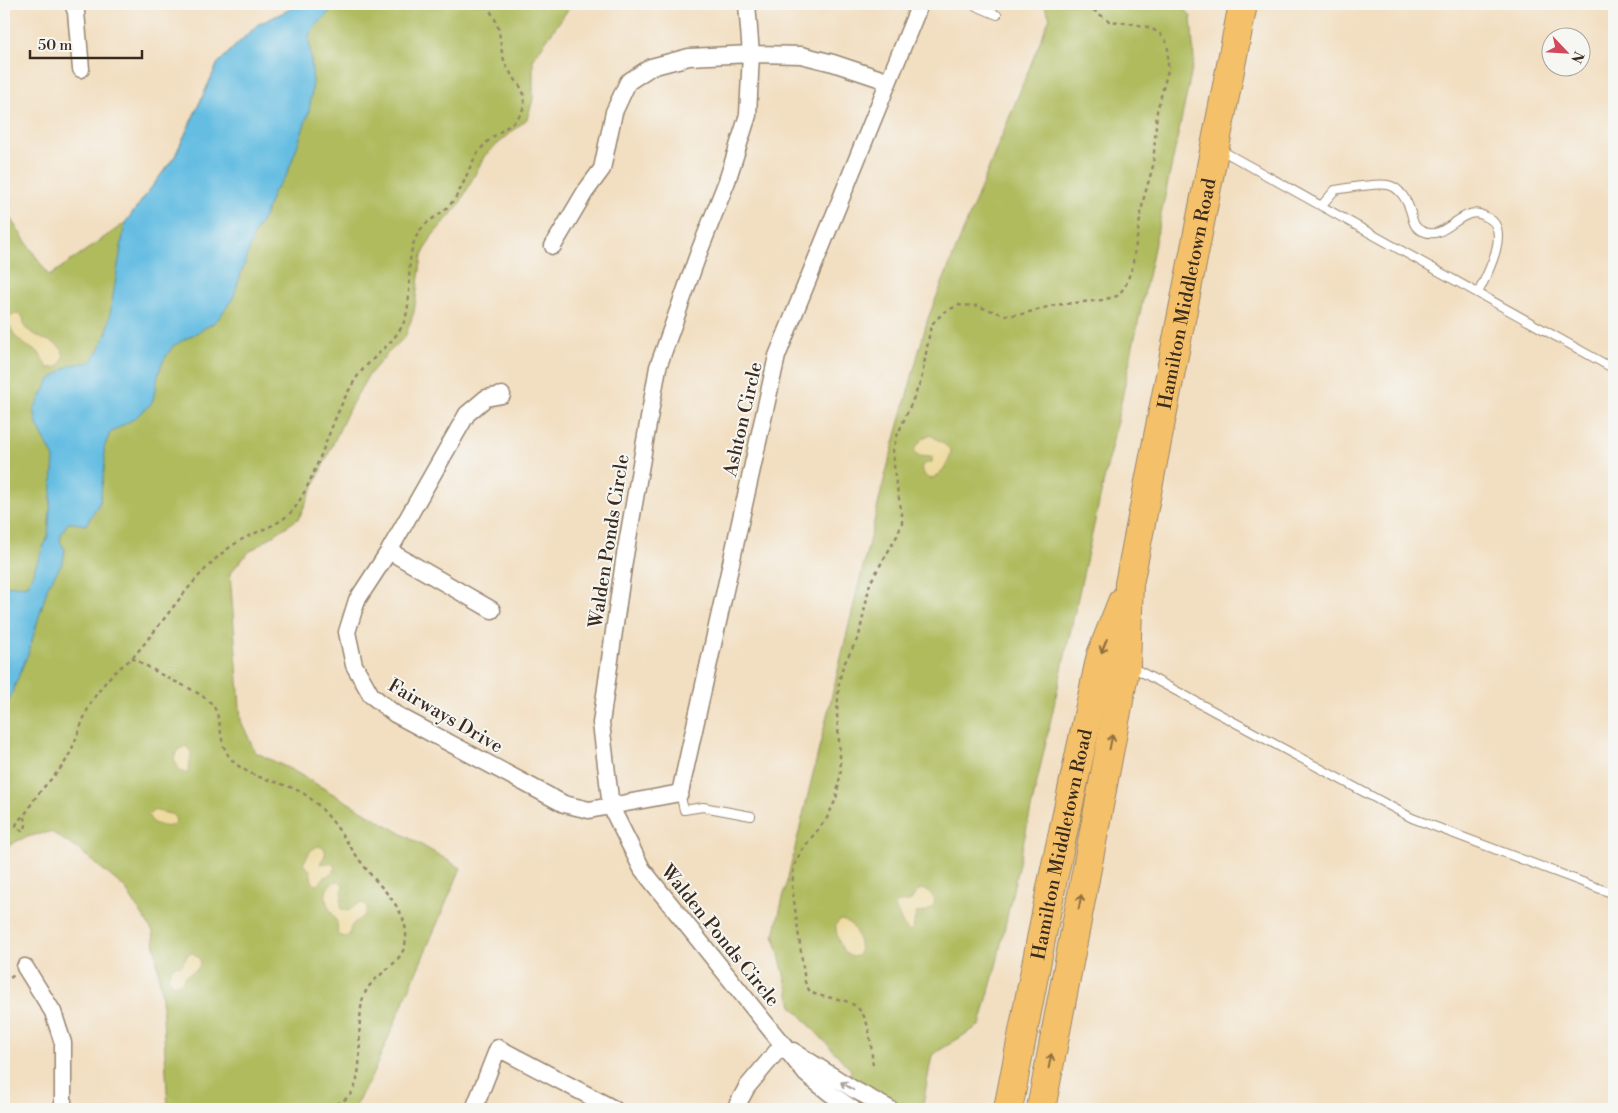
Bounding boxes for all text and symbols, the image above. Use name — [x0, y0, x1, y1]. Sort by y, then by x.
scale bar — [30, 28, 142, 60]
north arrow — [1540, 28, 1590, 78]
text: 50 m — [38, 36, 72, 55]
text: N — [1566, 48, 1587, 66]
street label: Hamilton Middletown Road — [1153, 176, 1222, 411]
street label: Ashton Circle — [718, 359, 768, 480]
street label: Walden Ponds Circle — [583, 453, 635, 631]
one-way arrow — [1099, 638, 1109, 653]
street label: Fairways Drive — [384, 673, 507, 758]
street label: Hamilton Middletown Road — [1026, 727, 1098, 962]
one-way arrow — [1107, 735, 1116, 751]
street label: Walden Ponds Circle — [655, 859, 785, 1011]
one-way arrow — [1076, 894, 1086, 910]
one-way arrow — [1046, 1054, 1055, 1070]
one-way arrow — [841, 1080, 855, 1090]

